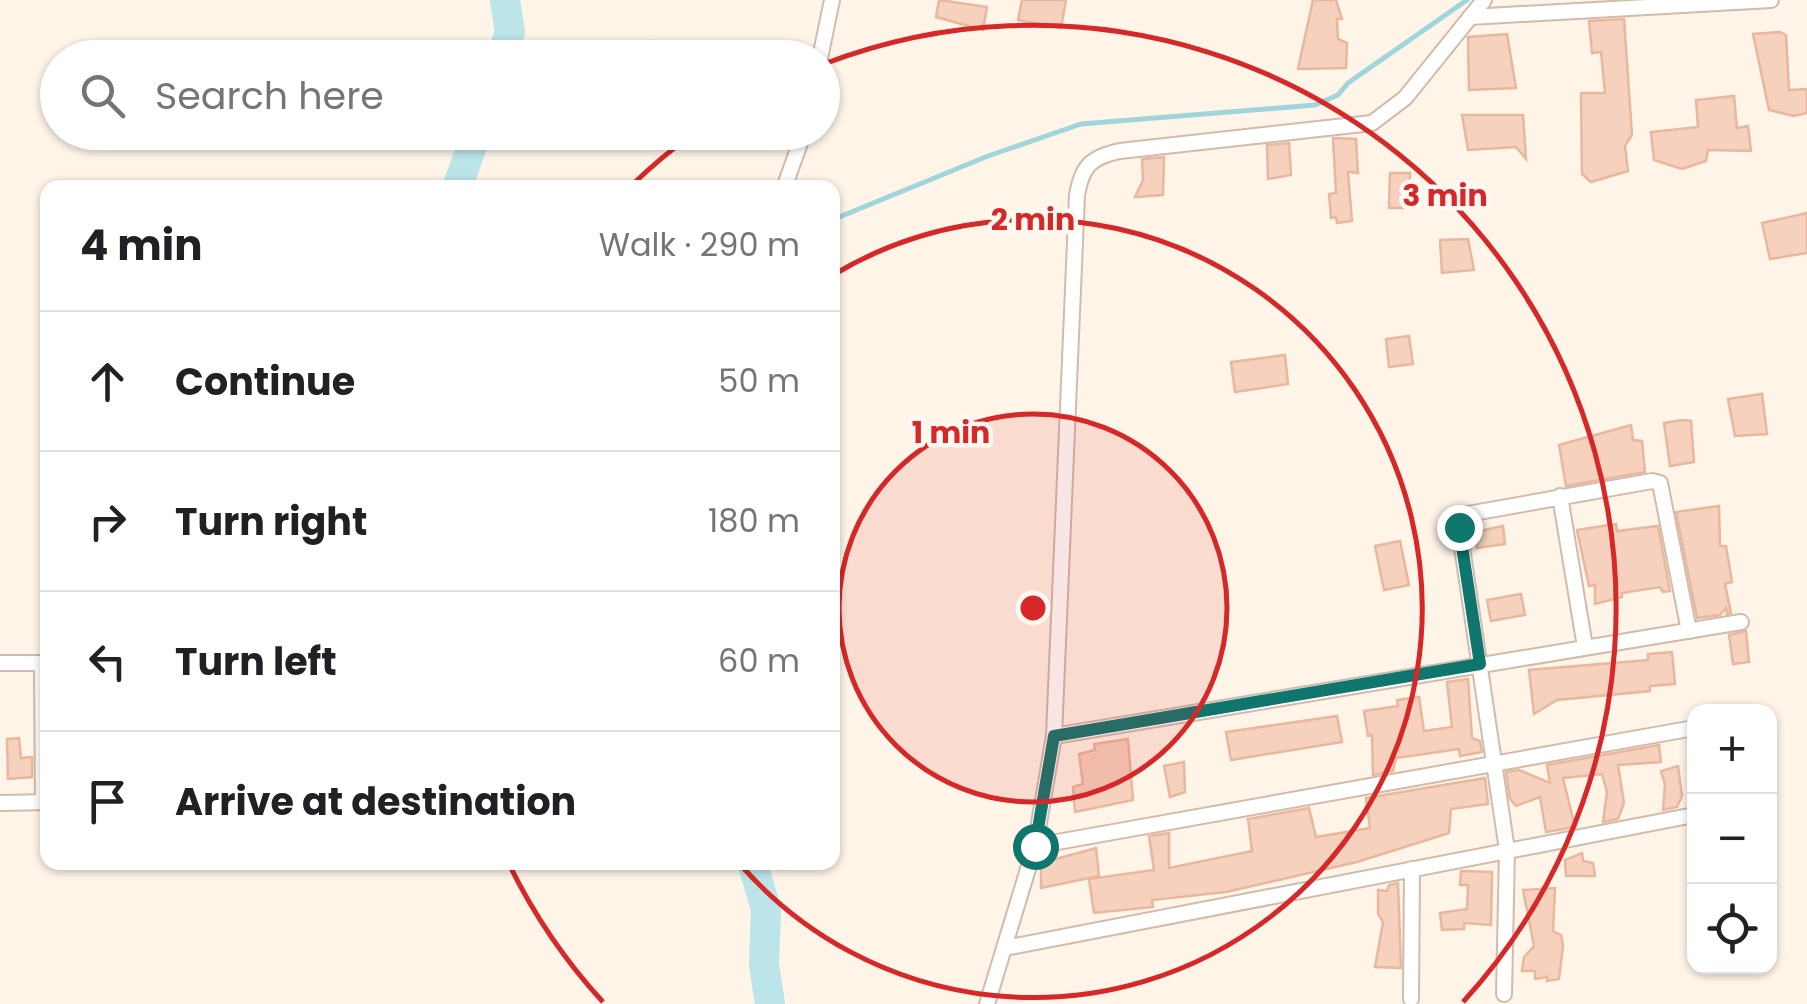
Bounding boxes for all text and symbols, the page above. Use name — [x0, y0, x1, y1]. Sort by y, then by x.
search box — [40, 40, 840, 150]
icon: search — [75, 68, 130, 123]
text: Search here — [155, 69, 384, 122]
text: 3 min — [1402, 174, 1488, 217]
text: 2 min — [991, 198, 1075, 241]
text: 4 min — [80, 216, 203, 275]
text: Walk · 290 m — [599, 222, 800, 267]
icon: ahead — [80, 354, 135, 409]
text: Continue — [175, 355, 355, 408]
text: 50 m — [718, 358, 800, 403]
text: 1 min — [912, 411, 990, 454]
icon: right — [80, 494, 135, 549]
text: Turn right — [175, 495, 367, 548]
text: 180 m — [708, 498, 800, 543]
route end — [1437, 505, 1483, 551]
centre of rings — [1015, 590, 1051, 626]
icon: left — [80, 634, 135, 689]
text: Turn left — [175, 635, 337, 688]
text: 60 m — [718, 638, 800, 683]
map controls — [1687, 704, 1777, 974]
button: + — [1687, 704, 1777, 794]
icon: arrive — [80, 774, 135, 829]
text: Arrive at destination — [175, 775, 576, 828]
button: − — [1687, 794, 1777, 884]
route start — [1013, 824, 1059, 870]
button: locate — [1687, 884, 1777, 974]

